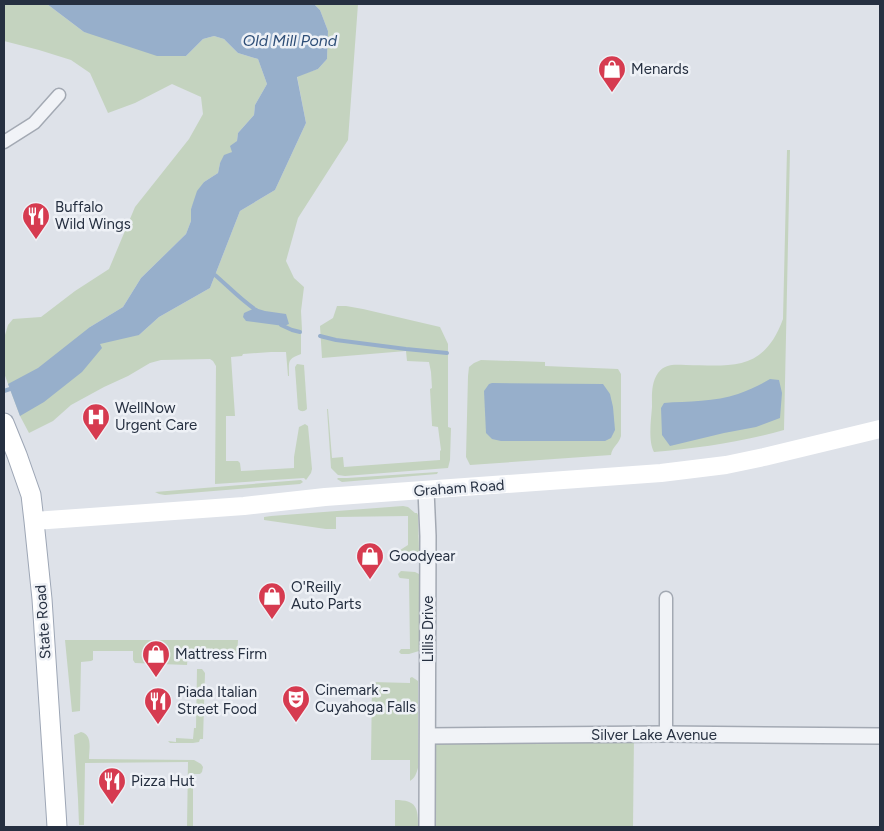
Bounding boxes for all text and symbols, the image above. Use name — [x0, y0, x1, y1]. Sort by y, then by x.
water label: Old Mill Pond — [243, 31, 338, 50]
shop icon: Menards — [597, 54, 627, 93]
place label: Menards — [631, 60, 689, 78]
place label: Buffalo Wild Wings — [55, 198, 131, 233]
restaurant icon: Buffalo Wild Wings — [21, 201, 51, 240]
place label: WellNow Urgent Care — [115, 399, 197, 434]
hospital icon: WellNow Urgent Care — [81, 402, 111, 441]
street label: Graham Road — [413, 476, 505, 500]
shop icon: Goodyear — [355, 541, 385, 580]
place label: Goodyear — [389, 547, 455, 565]
place label: O'Reilly Auto Parts — [291, 578, 361, 613]
shop icon: O'Reilly Auto Parts — [257, 581, 287, 620]
street label: State Road — [31, 584, 55, 660]
street label: Lillis Drive — [419, 596, 437, 662]
shop icon: Mattress Firm — [141, 639, 171, 678]
place label: Mattress Firm — [175, 645, 267, 663]
place label: Cinemark - Cuyahoga Falls — [315, 681, 416, 716]
place label: Piada Italian Street Food — [177, 683, 257, 718]
theatre icon: Cinemark - Cuyahoga Falls — [281, 684, 311, 723]
restaurant icon: Piada Italian Street Food — [143, 686, 173, 725]
street label: Silver Lake Avenue — [591, 726, 717, 744]
restaurant icon: Pizza Hut — [97, 766, 127, 805]
place label: Pizza Hut — [131, 772, 195, 790]

